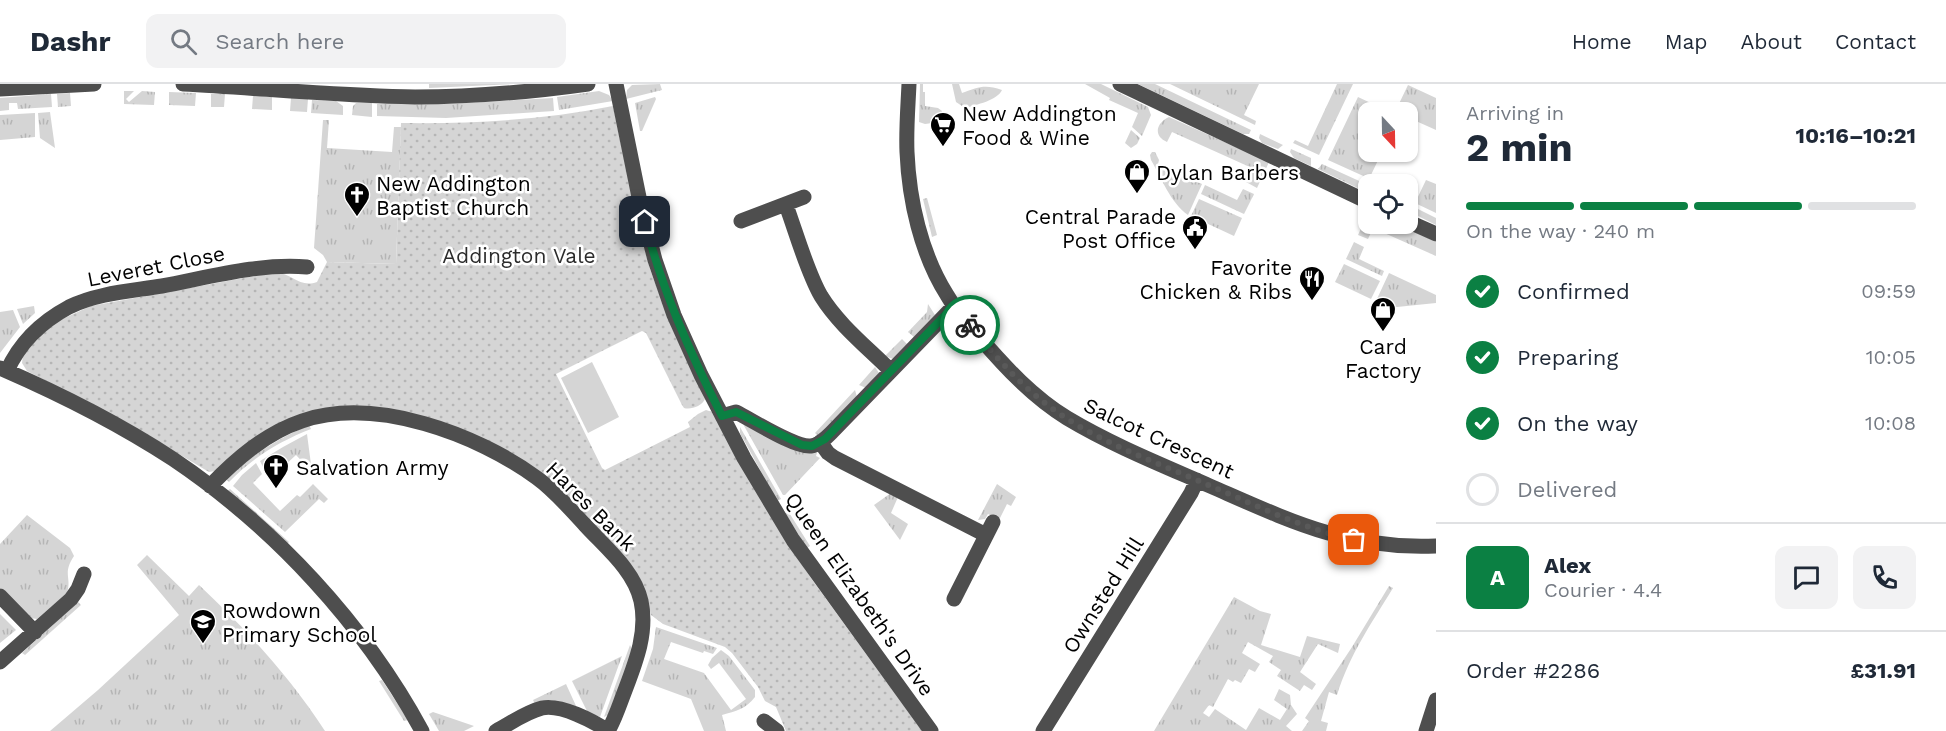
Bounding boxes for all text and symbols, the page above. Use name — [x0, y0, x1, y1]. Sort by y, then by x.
search box — [146, 14, 566, 68]
text: Dashr — [30, 25, 110, 58]
icon: search — [167, 25, 200, 58]
text: Search here — [215, 29, 344, 54]
text: Home — [1572, 29, 1632, 54]
text: Map — [1665, 29, 1708, 54]
text: About — [1741, 29, 1802, 54]
text: Contact — [1835, 29, 1916, 54]
place label: New Addington Food & Wine — [962, 101, 1117, 150]
text: Arriving in — [1466, 101, 1564, 125]
north arrow — [1358, 102, 1418, 162]
map controls — [1358, 102, 1418, 234]
supermarket icon: New Addington Food & Wine — [928, 110, 958, 148]
text: 10:16–10:21 — [1795, 123, 1916, 148]
text: 2 min — [1466, 125, 1573, 170]
shop icon: Dylan Barbers — [1122, 157, 1152, 195]
place label: Dylan Barbers — [1156, 160, 1299, 185]
place label: New Addington Baptist Church — [376, 171, 531, 220]
button: locate — [1358, 174, 1418, 234]
church icon: New Addington Baptist Church — [342, 180, 372, 218]
pin — [619, 196, 670, 247]
place label: Central Parade Post Office — [1025, 204, 1176, 253]
icon: home — [628, 205, 661, 238]
public building icon: Central Parade Post Office — [1180, 213, 1210, 251]
text: On the way · 240 m — [1466, 219, 1655, 243]
street label: Leveret Close — [85, 240, 227, 292]
park label: Addington Vale — [442, 243, 596, 268]
place label: Favorite Chicken & Ribs — [1140, 255, 1292, 304]
restaurant icon: Favorite Chicken & Ribs — [1297, 264, 1327, 302]
icon: check — [1466, 275, 1499, 308]
text: Confirmed — [1517, 279, 1630, 304]
text: 09:59 — [1861, 279, 1916, 303]
courier — [940, 295, 1000, 355]
shop icon: Card Factory — [1368, 295, 1398, 333]
icon: bike — [954, 309, 987, 342]
place label: Card Factory — [1345, 334, 1421, 383]
icon: check — [1466, 341, 1499, 374]
text: Preparing — [1517, 345, 1618, 370]
text: 10:05 — [1866, 345, 1916, 369]
street label: Salcot Crescent — [1080, 392, 1238, 484]
icon: check — [1466, 407, 1499, 440]
text: On the way — [1517, 411, 1638, 436]
text: 10:08 — [1865, 411, 1916, 435]
church icon: Salvation Army — [261, 452, 291, 490]
place label: Salvation Army — [296, 455, 449, 480]
street label: Hares Bank — [541, 456, 641, 556]
text: Delivered — [1517, 477, 1617, 502]
street label: Queen Elizabeth's Drive — [780, 487, 940, 701]
pin — [1328, 514, 1379, 565]
icon: bag — [1337, 523, 1370, 556]
street label: Ownsted Hill — [1057, 532, 1149, 658]
button: chat — [1775, 546, 1838, 609]
button: phone — [1853, 546, 1916, 609]
text: Alex — [1544, 553, 1591, 578]
text: A — [1490, 565, 1505, 590]
text: Courier · 4.4 — [1544, 578, 1662, 602]
place label: Rowdown Primary School — [222, 598, 377, 647]
school or university icon: Rowdown Primary School — [188, 607, 218, 645]
text: Order #2286 — [1466, 658, 1600, 683]
text: £31.91 — [1850, 658, 1916, 683]

